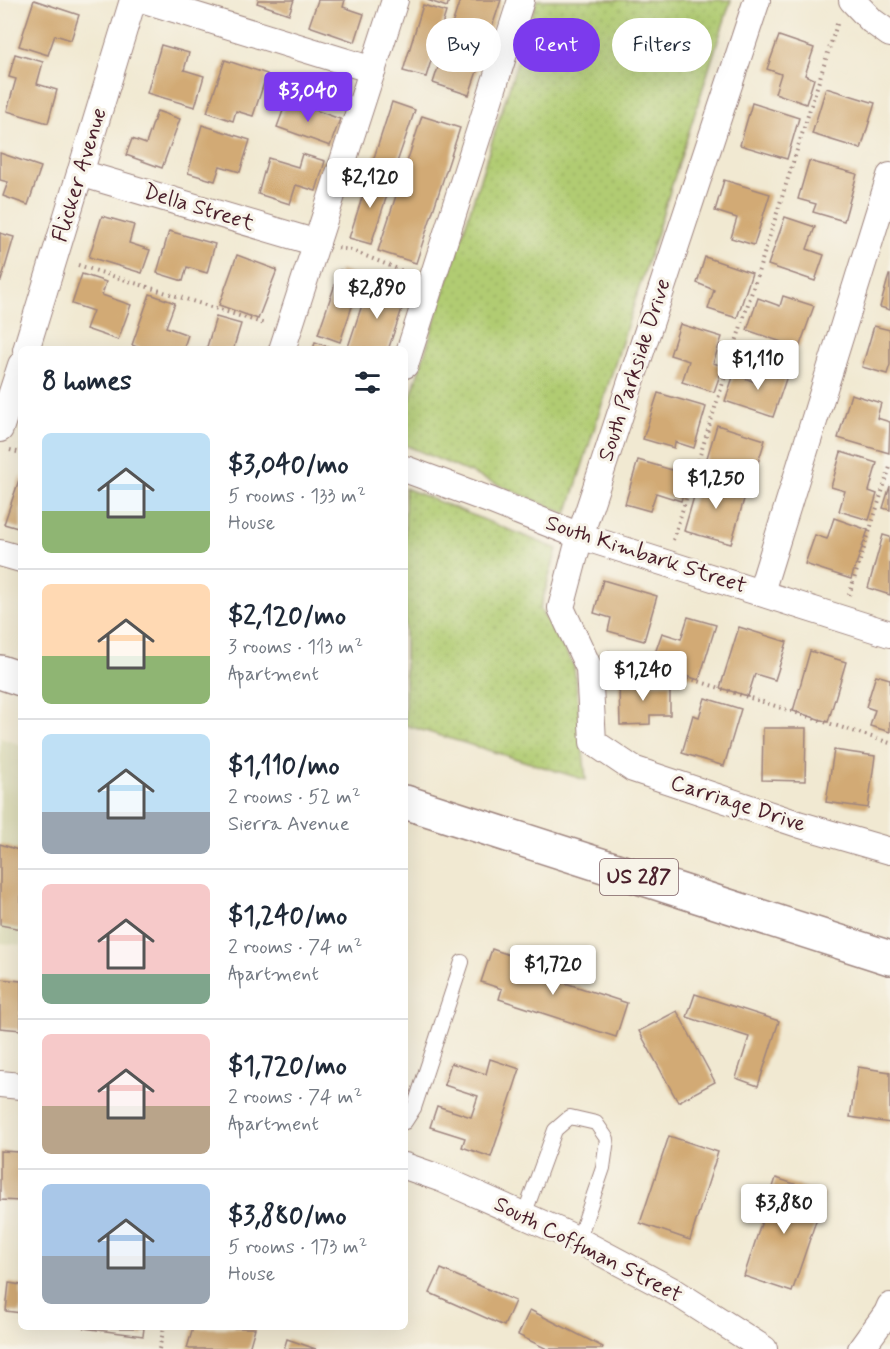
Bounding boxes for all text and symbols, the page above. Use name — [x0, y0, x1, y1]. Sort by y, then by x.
chip: Buy — [426, 18, 501, 72]
chip: Rent — [513, 18, 600, 72]
chip: Filters — [612, 18, 712, 72]
pin: $3,040 — [259, 72, 357, 123]
text: $3,040 — [278, 78, 338, 105]
street label: Flicker Avenue — [46, 104, 114, 246]
pin: $2,120 — [321, 158, 419, 209]
text: $2,120 — [341, 164, 399, 191]
street label: Della Street — [140, 178, 258, 238]
pin: $2,890 — [328, 269, 426, 320]
text: $2,890 — [348, 275, 406, 302]
street label: South Parkside Drive — [592, 275, 678, 465]
pin: $1,110 — [709, 340, 807, 391]
text: $1,110 — [732, 346, 784, 373]
text: 8 homes — [42, 365, 132, 399]
icon: filters — [351, 366, 384, 399]
text: $3,040/mo — [228, 449, 349, 483]
icon: home — [90, 457, 162, 529]
pin: $1,250 — [667, 459, 765, 510]
text: $1,250 — [687, 465, 745, 492]
text: 5 rooms · 133 m² — [228, 483, 366, 510]
street label: South Kimbark Street — [542, 509, 750, 601]
text: House — [228, 510, 275, 537]
text: $2,120/mo — [228, 600, 346, 634]
icon: home — [90, 608, 162, 680]
text: 3 rooms · 113 m² — [228, 634, 363, 661]
pin: $1,240 — [594, 651, 692, 702]
text: $1,240 — [614, 657, 672, 684]
text: Apartment — [228, 661, 319, 688]
text: $1,110/mo — [228, 750, 340, 784]
icon: home — [90, 758, 162, 830]
street label: Carriage Drive — [666, 769, 809, 840]
text: 2 rooms · 52 m² — [228, 784, 361, 811]
text: Sierra Avenue — [228, 811, 350, 838]
road number: US 287 — [600, 859, 678, 895]
text: $1,240/mo — [228, 900, 347, 934]
icon: home — [90, 908, 162, 980]
text: 2 rooms · 74 m² — [228, 934, 362, 961]
pin: $1,720 — [504, 945, 602, 996]
text: $1,720 — [524, 951, 582, 978]
text: Apartment — [228, 961, 319, 988]
text: $1,720/mo — [228, 1050, 347, 1084]
icon: home — [90, 1058, 162, 1130]
text: 2 rooms · 74 m² — [228, 1084, 362, 1111]
text: Apartment — [228, 1111, 319, 1138]
pin: $3,880 — [735, 1184, 833, 1235]
street label: South Coffman Street — [489, 1190, 687, 1310]
text: $3,880 — [755, 1190, 813, 1217]
text: $3,880/mo — [228, 1200, 347, 1234]
icon: home — [90, 1208, 162, 1280]
text: 5 rooms · 173 m² — [228, 1234, 367, 1261]
text: House — [228, 1261, 275, 1288]

